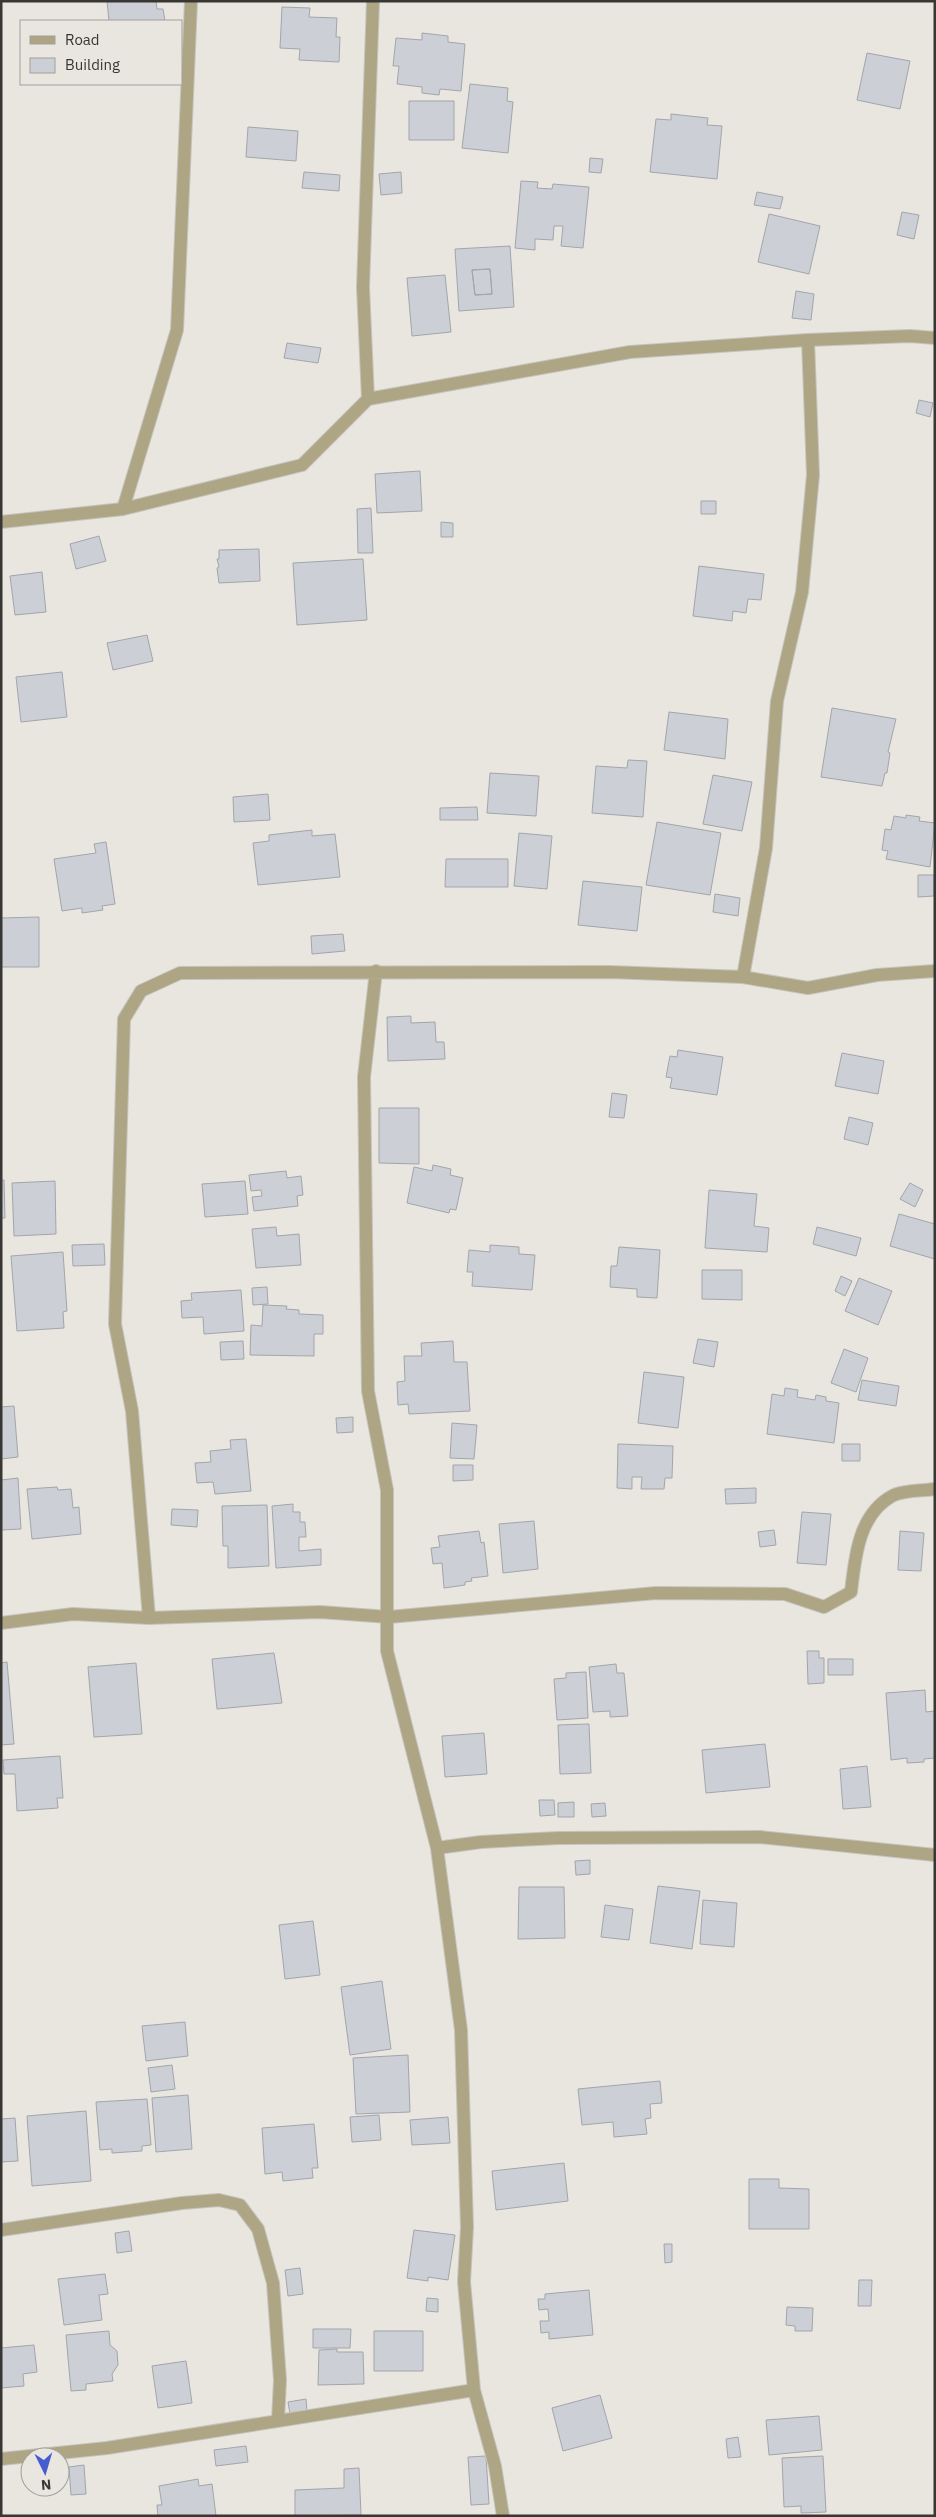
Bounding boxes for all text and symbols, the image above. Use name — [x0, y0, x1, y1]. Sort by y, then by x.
legend — [20, 20, 182, 85]
text: Road — [65, 30, 100, 49]
text: Building — [65, 55, 120, 74]
north arrow — [20, 2447, 70, 2497]
text: N — [40, 2476, 52, 2494]

